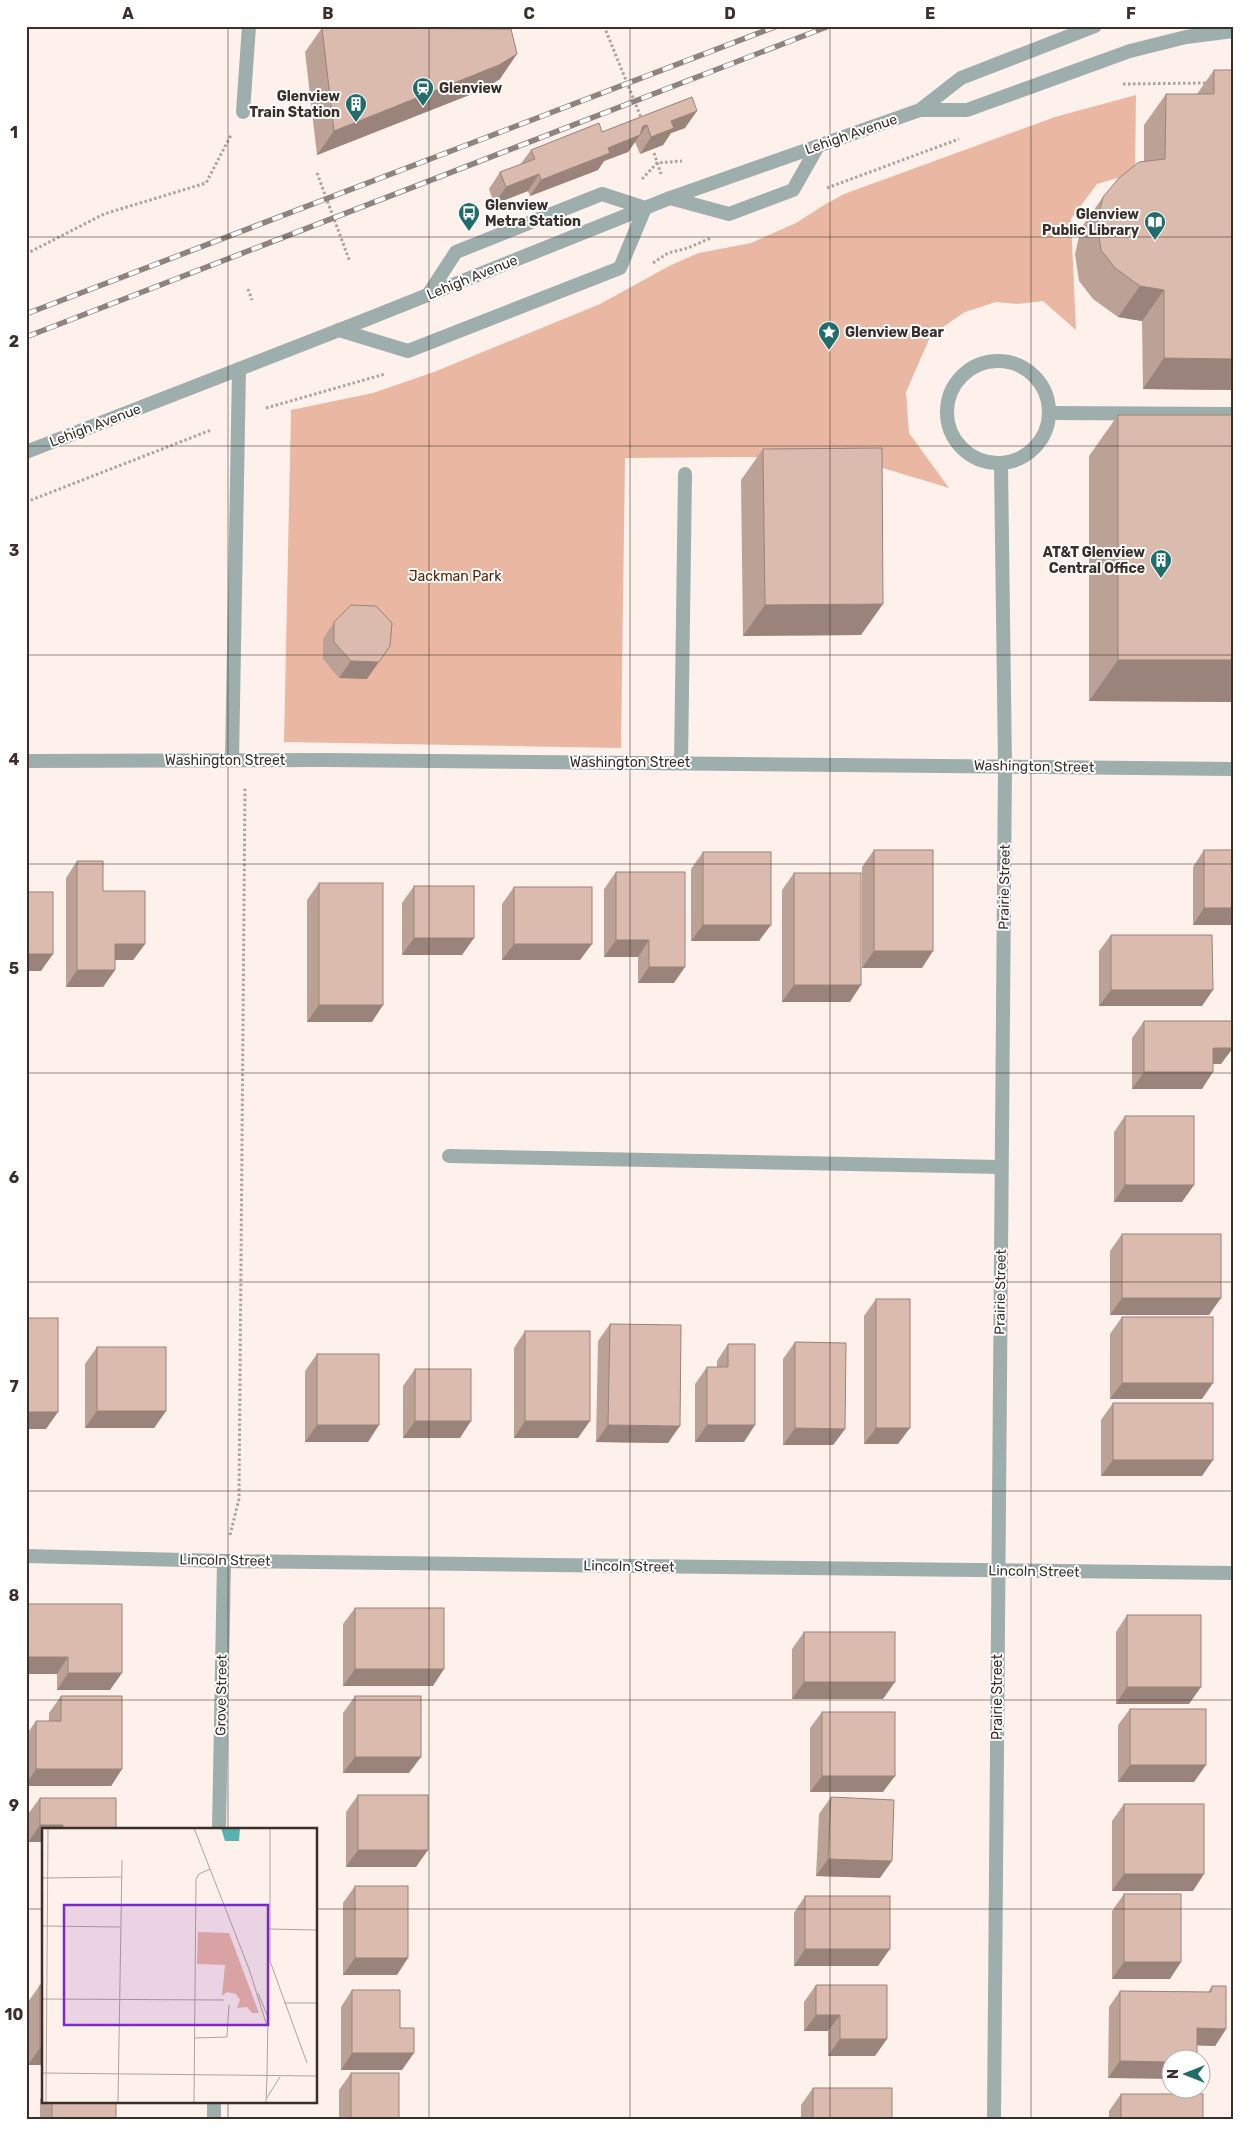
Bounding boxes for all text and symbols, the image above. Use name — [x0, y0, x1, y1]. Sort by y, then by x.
text: A — [122, 4, 134, 23]
text: B — [322, 4, 334, 23]
text: C — [523, 4, 535, 23]
text: D — [724, 4, 736, 23]
text: E — [925, 4, 935, 23]
text: F — [1126, 4, 1136, 23]
station icon: Glenview — [411, 76, 435, 107]
place label: Glenview — [439, 80, 503, 97]
place label: Glenview Train Station — [249, 88, 340, 121]
building icon: Glenview Train Station — [344, 92, 368, 123]
street label: Lehigh Avenue — [803, 111, 900, 158]
text: 1 — [10, 123, 18, 142]
place label: Glenview Metra Station — [485, 197, 581, 230]
bus stop icon: Glenview Metra Station — [457, 201, 481, 232]
place label: Glenview Public Library — [1042, 206, 1140, 239]
library icon: Glenview Public Library — [1143, 210, 1167, 241]
street label: Lehigh Avenue — [424, 251, 520, 303]
place icon: Glenview Bear — [817, 320, 841, 351]
place label: Glenview Bear — [845, 324, 944, 341]
text: 2 — [9, 332, 19, 351]
street label: Lehigh Avenue — [47, 400, 143, 451]
text: 3 — [9, 541, 19, 560]
place label: AT&T Glenview Central Office — [1043, 544, 1145, 577]
building icon: AT&T Glenview Central Office — [1149, 548, 1173, 579]
park label: Jackman Park — [409, 568, 502, 585]
text: 4 — [9, 750, 20, 769]
street label: Washington Street — [165, 752, 286, 769]
street label: Washington Street — [570, 754, 691, 771]
street label: Washington Street — [974, 757, 1095, 776]
street label: Prairie Street — [995, 843, 1014, 930]
text: 5 — [9, 959, 19, 978]
text: 6 — [9, 1168, 19, 1187]
street label: Prairie Street — [991, 1248, 1010, 1335]
text: 7 — [9, 1377, 19, 1396]
street label: Lincoln Street — [179, 1551, 271, 1570]
street label: Lincoln Street — [583, 1557, 675, 1576]
street label: Lincoln Street — [988, 1562, 1080, 1581]
text: 8 — [9, 1586, 20, 1605]
street label: Grove Street — [212, 1653, 231, 1736]
street label: Prairie Street — [989, 1654, 1006, 1740]
text: 9 — [9, 1796, 19, 1815]
inset map — [42, 1828, 318, 2104]
text: 10 — [5, 2005, 24, 2024]
north arrow — [1162, 2048, 1212, 2098]
text: N — [1165, 2069, 1182, 2079]

